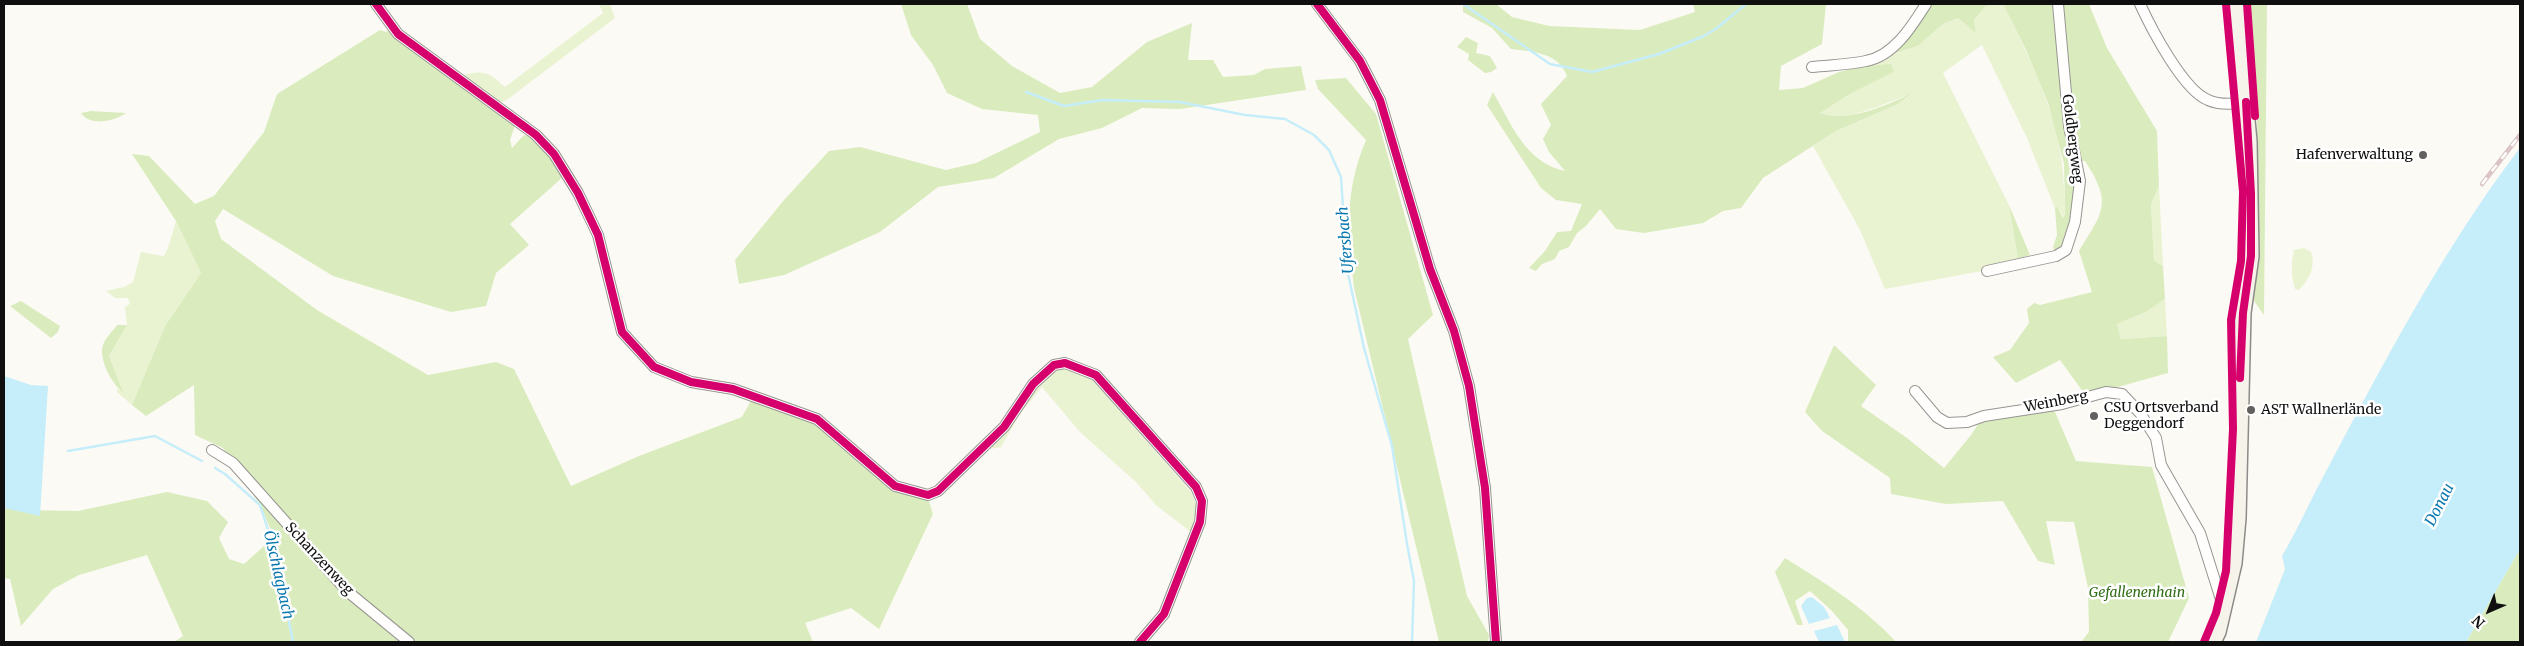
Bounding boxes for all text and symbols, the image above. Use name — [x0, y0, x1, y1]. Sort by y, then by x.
street label: Goldbergweg — [2058, 93, 2086, 185]
place label: Hafenverwaltung — [2296, 147, 2413, 163]
marker: Hafenverwaltung — [2417, 149, 2429, 161]
water label: Ufersbach — [1334, 206, 1358, 274]
street label: Weinberg — [2023, 388, 2089, 416]
place label: CSU Ortsverband Deggendorf — [2104, 400, 2219, 432]
place label: AST Wallnerlände — [2261, 402, 2381, 418]
marker: AST Wallnerlände — [2245, 404, 2257, 416]
marker: CSU Ortsverband Deggendorf — [2088, 410, 2100, 422]
water label: Donau — [2422, 481, 2458, 529]
street label: Schanzenweg — [281, 519, 357, 599]
water label: Ölschlagbach — [259, 529, 297, 621]
park label: Gefallenenhain — [2089, 585, 2185, 601]
north arrow — [2464, 586, 2514, 636]
text: N — [2468, 611, 2489, 632]

